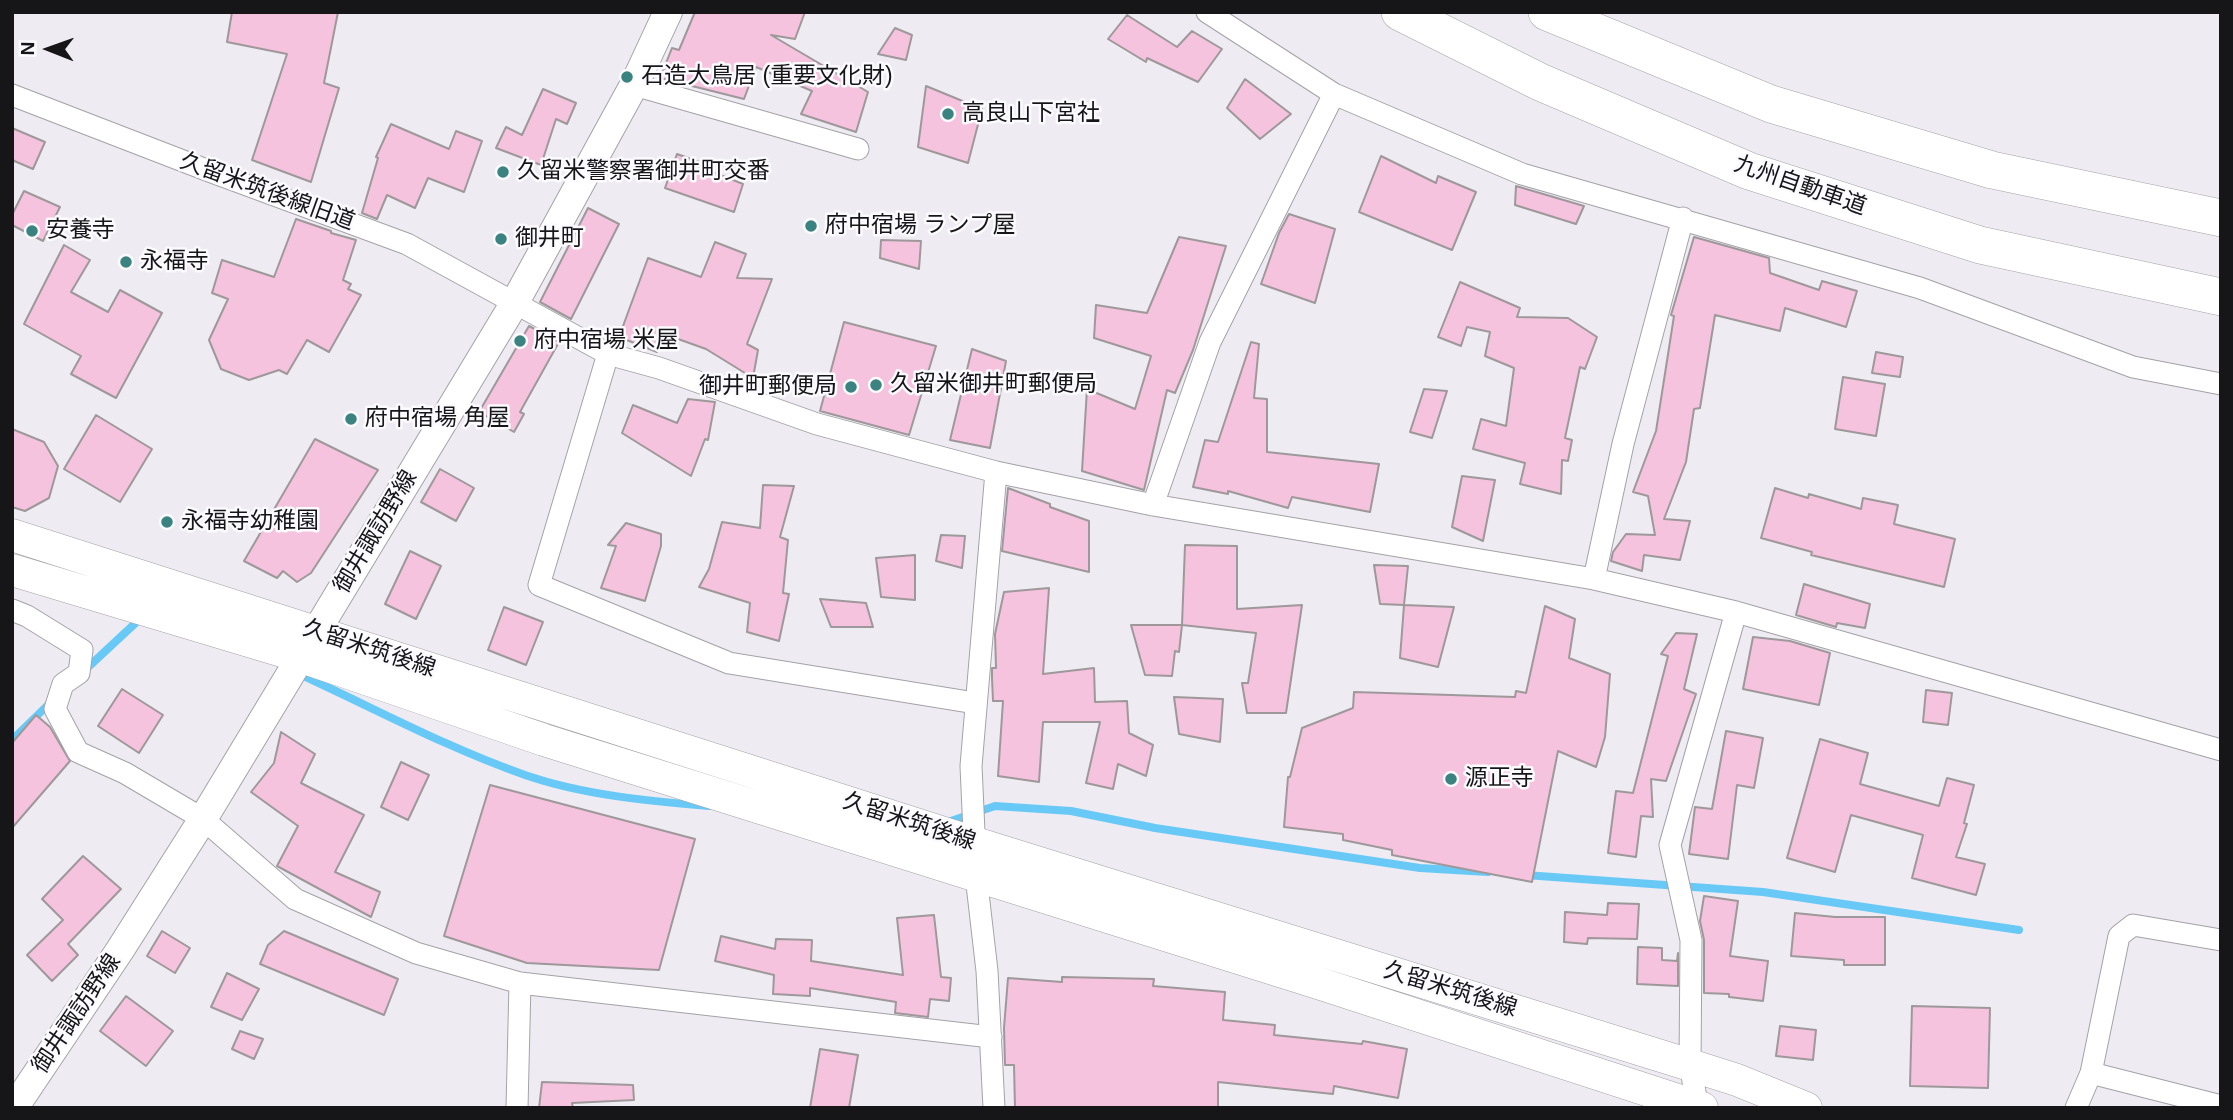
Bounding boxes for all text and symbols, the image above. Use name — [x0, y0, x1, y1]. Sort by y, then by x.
north arrow — [14, 14, 84, 84]
text: N — [17, 42, 38, 56]
place label: 石造大鳥居 (重要文化財) — [641, 63, 893, 91]
marker: 石造大鳥居 (重要文化財) — [619, 69, 635, 85]
place label: 高良山下宮社 — [962, 100, 1100, 128]
marker: 高良山下宮社 — [940, 106, 956, 122]
street label: 久留米筑後線旧道 — [176, 148, 358, 236]
street label: 九州自動車道 — [1730, 150, 1870, 222]
place label: 久留米警察署御井町交番 — [517, 158, 770, 186]
marker: 久留米警察署御井町交番 — [495, 164, 511, 180]
place label: 府中宿場 ランプ屋 — [825, 212, 1015, 240]
place label: 安養寺 — [46, 217, 115, 245]
marker: 府中宿場 ランプ屋 — [803, 218, 819, 234]
marker: 安養寺 — [24, 223, 40, 239]
place label: 御井町 — [515, 225, 584, 253]
marker: 御井町 — [493, 231, 509, 247]
place label: 永福寺 — [140, 248, 209, 276]
marker: 永福寺 — [118, 254, 134, 270]
place label: 府中宿場 米屋 — [534, 327, 678, 355]
marker: 府中宿場 米屋 — [512, 333, 528, 349]
place label: 久留米御井町郵便局 — [890, 371, 1097, 399]
place label: 御井町郵便局 — [699, 373, 837, 401]
marker: 久留米御井町郵便局 — [868, 377, 884, 393]
marker: 御井町郵便局 — [843, 379, 859, 395]
place label: 府中宿場 角屋 — [365, 405, 509, 433]
marker: 府中宿場 角屋 — [343, 411, 359, 427]
street label: 御井諏訪野線 — [329, 466, 423, 598]
place label: 永福寺幼稚園 — [181, 508, 319, 536]
marker: 永福寺幼稚園 — [159, 514, 175, 530]
street label: 久留米筑後線 — [299, 615, 439, 683]
place label: 源正寺 — [1465, 765, 1534, 793]
marker: 源正寺 — [1443, 771, 1459, 787]
street label: 久留米筑後線 — [839, 788, 979, 856]
street label: 御井諏訪野線 — [27, 949, 127, 1079]
street label: 久留米筑後線 — [1380, 957, 1520, 1023]

